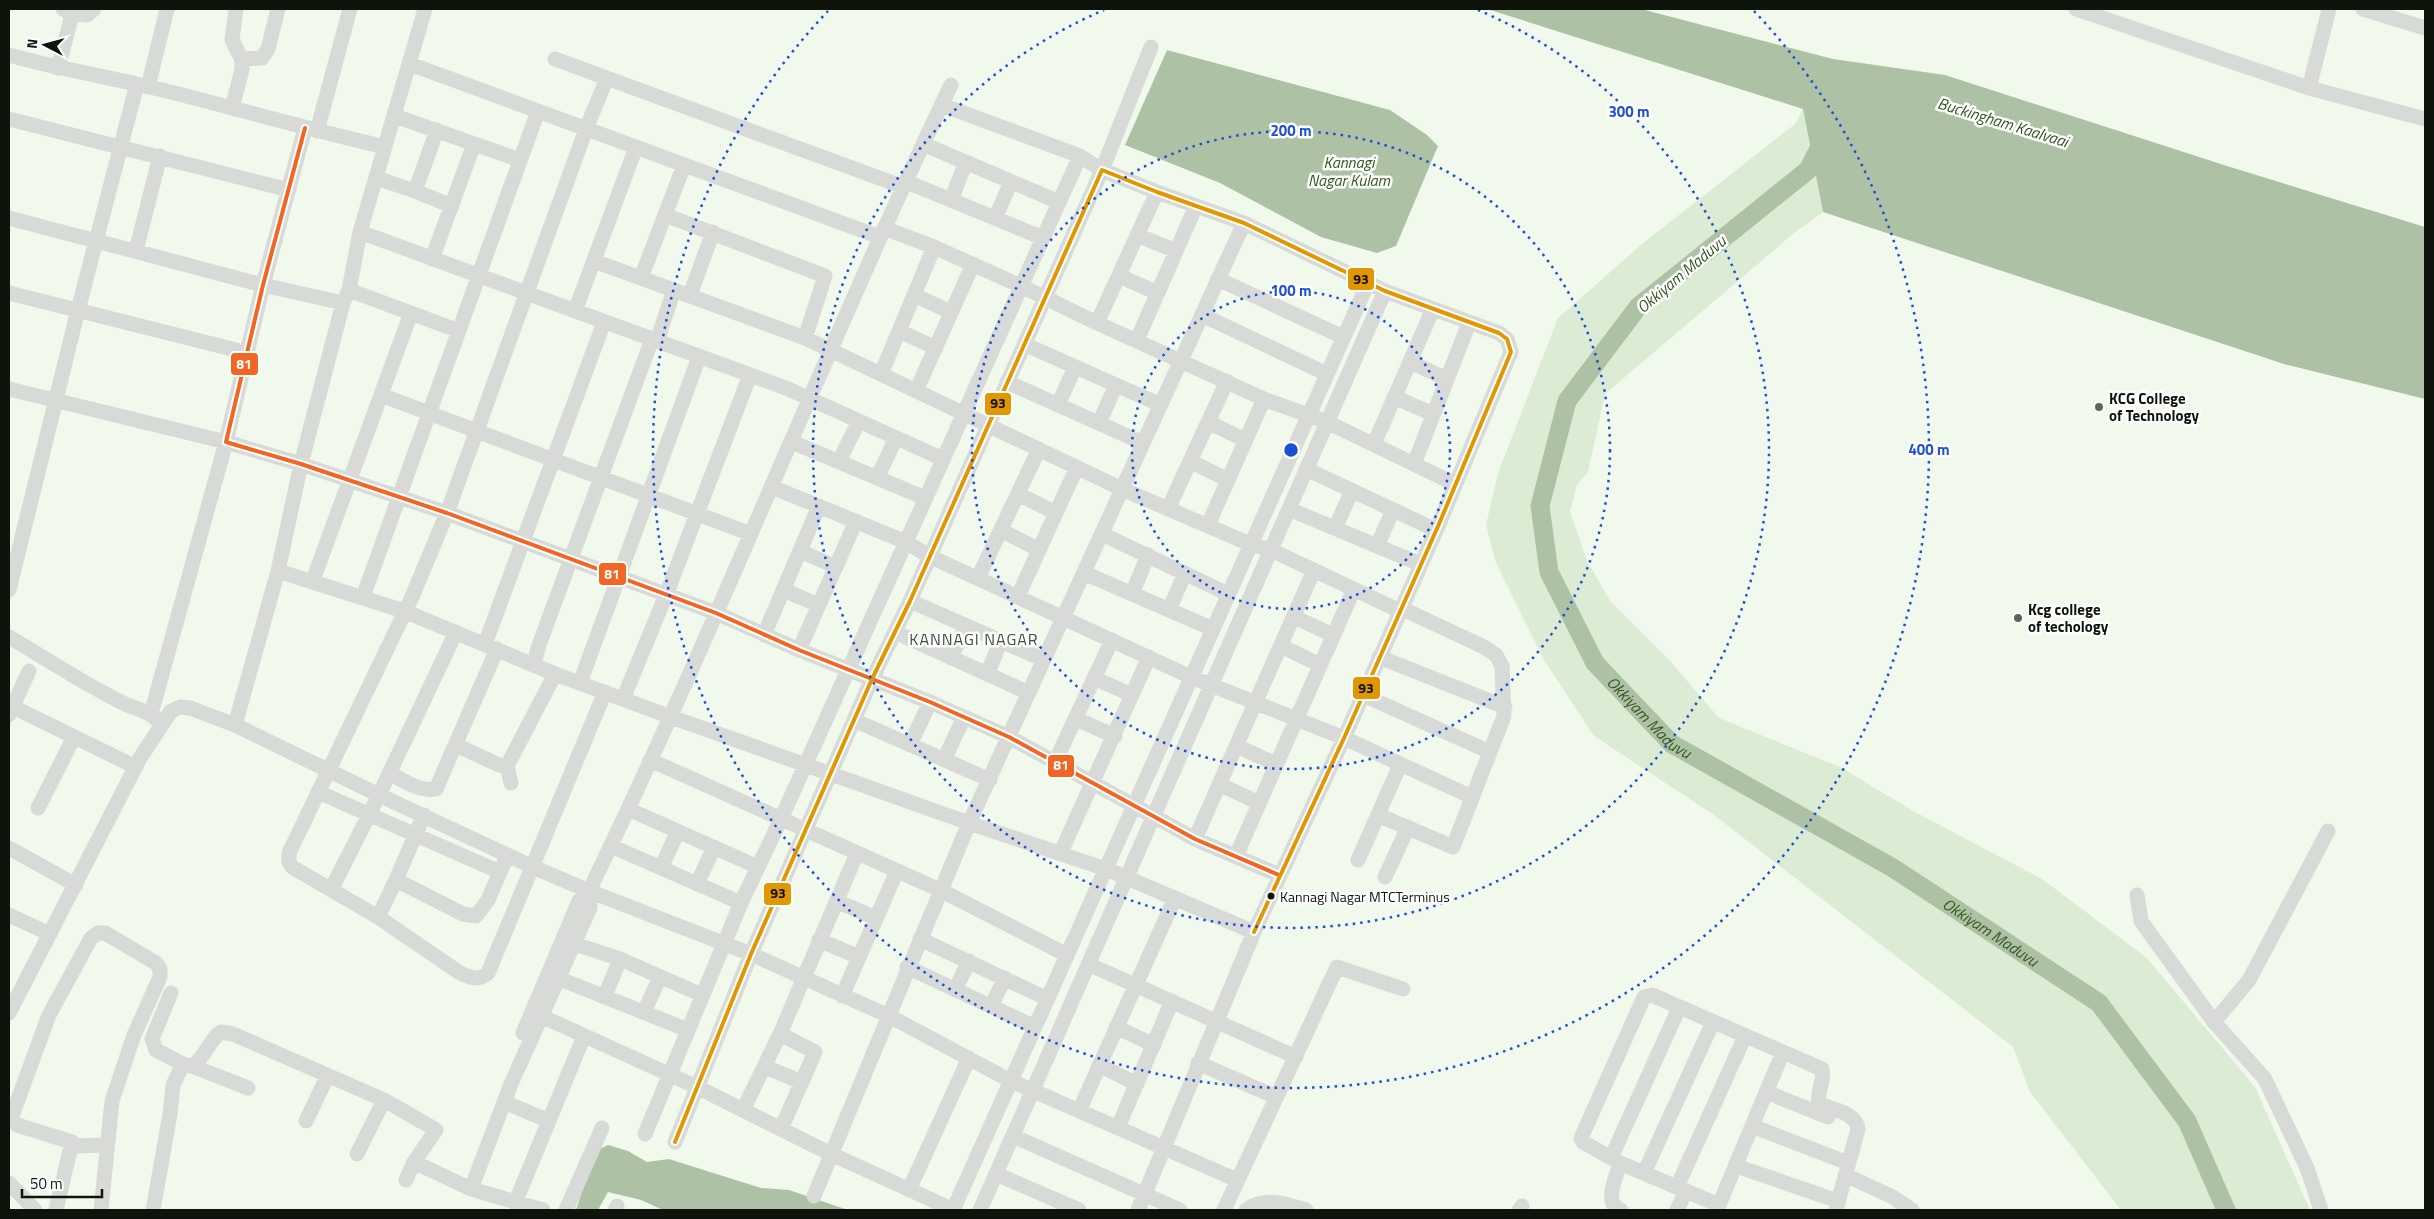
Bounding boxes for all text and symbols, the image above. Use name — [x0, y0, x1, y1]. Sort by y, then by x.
north arrow — [20, 20, 70, 70]
text: N — [21, 38, 43, 50]
water label: Buckingham Kaalvaai — [1935, 91, 2073, 154]
text: 300 m — [1608, 100, 1650, 123]
text: 200 m — [1270, 119, 1312, 142]
water label: Kannagi Nagar Kulam — [1308, 150, 1391, 192]
water label: Okkiyam Maduvu — [1631, 229, 1732, 319]
line badge: 93 — [1347, 267, 1375, 291]
text: 93 — [1353, 268, 1369, 289]
text: 100 m — [1270, 279, 1312, 302]
line badge: 81 — [230, 352, 259, 376]
text: 81 — [236, 353, 252, 374]
place label: KCG College of Technology — [2109, 387, 2199, 427]
line badge: 93 — [984, 392, 1012, 416]
text: 93 — [990, 392, 1006, 413]
marker: KCG College of Technology — [2093, 401, 2105, 413]
text: 400 m — [1908, 438, 1950, 461]
centre of rings — [1282, 441, 1300, 459]
line badge: 81 — [598, 562, 627, 586]
text: 81 — [604, 563, 620, 584]
place label: Kcg college of techology — [2028, 598, 2109, 638]
marker: Kcg college of techology — [2012, 612, 2024, 624]
district label: KANNAGI NAGAR — [909, 627, 1039, 651]
water label: Okkiyam Maduvu — [1601, 671, 1697, 765]
line badge: 93 — [1352, 676, 1381, 700]
text: 93 — [1358, 677, 1374, 698]
line badge: 81 — [1047, 754, 1075, 778]
text: 81 — [1053, 754, 1069, 775]
line badge: 93 — [763, 882, 792, 906]
text: 93 — [770, 882, 786, 903]
place label: Kannagi Nagar MTCTerminus — [1280, 886, 1450, 907]
marker: Kannagi Nagar MTCTerminus — [1266, 891, 1276, 901]
water label: Okkiyam Maduvu — [1938, 892, 2044, 973]
scale bar — [22, 1166, 102, 1198]
text: 50 m — [30, 1172, 63, 1195]

